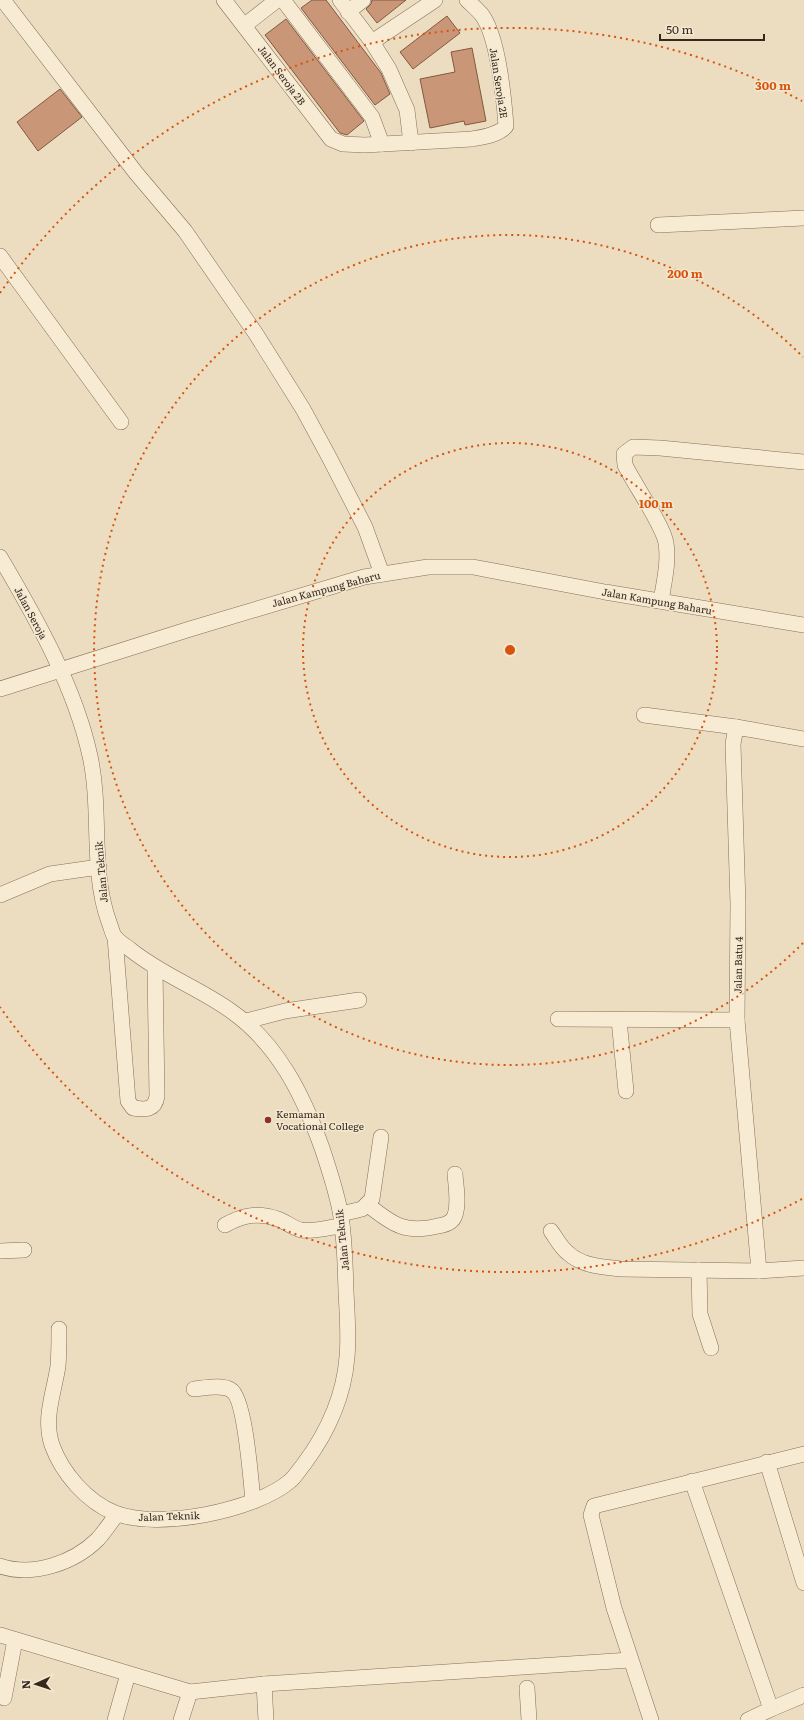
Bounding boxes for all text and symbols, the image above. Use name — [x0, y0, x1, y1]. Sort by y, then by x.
scale bar — [660, 16, 764, 42]
text: 50 m — [666, 20, 693, 38]
street label: Jalan Seroja 2B — [255, 42, 310, 108]
street label: Jalan Seroja 2E — [487, 47, 512, 119]
text: 300 m — [755, 76, 791, 94]
text: 200 m — [667, 264, 703, 282]
text: 100 m — [639, 494, 673, 512]
street label: Jalan Kampung Baharu — [270, 567, 382, 610]
street label: Jalan Kampung Baharu — [601, 583, 714, 618]
street label: Jalan Seroja — [11, 584, 52, 642]
centre of rings — [503, 643, 517, 657]
street label: Jalan Teknik — [90, 840, 111, 903]
street label: Jalan Batu 4 — [730, 936, 746, 994]
place label: Kemaman Vocational College — [276, 1106, 364, 1133]
marker: Kemaman Vocational College — [263, 1115, 273, 1125]
street label: Jalan Teknik — [331, 1208, 352, 1271]
street label: Jalan Teknik — [138, 1507, 201, 1524]
north arrow — [16, 1664, 56, 1704]
text: N — [17, 1680, 33, 1690]

